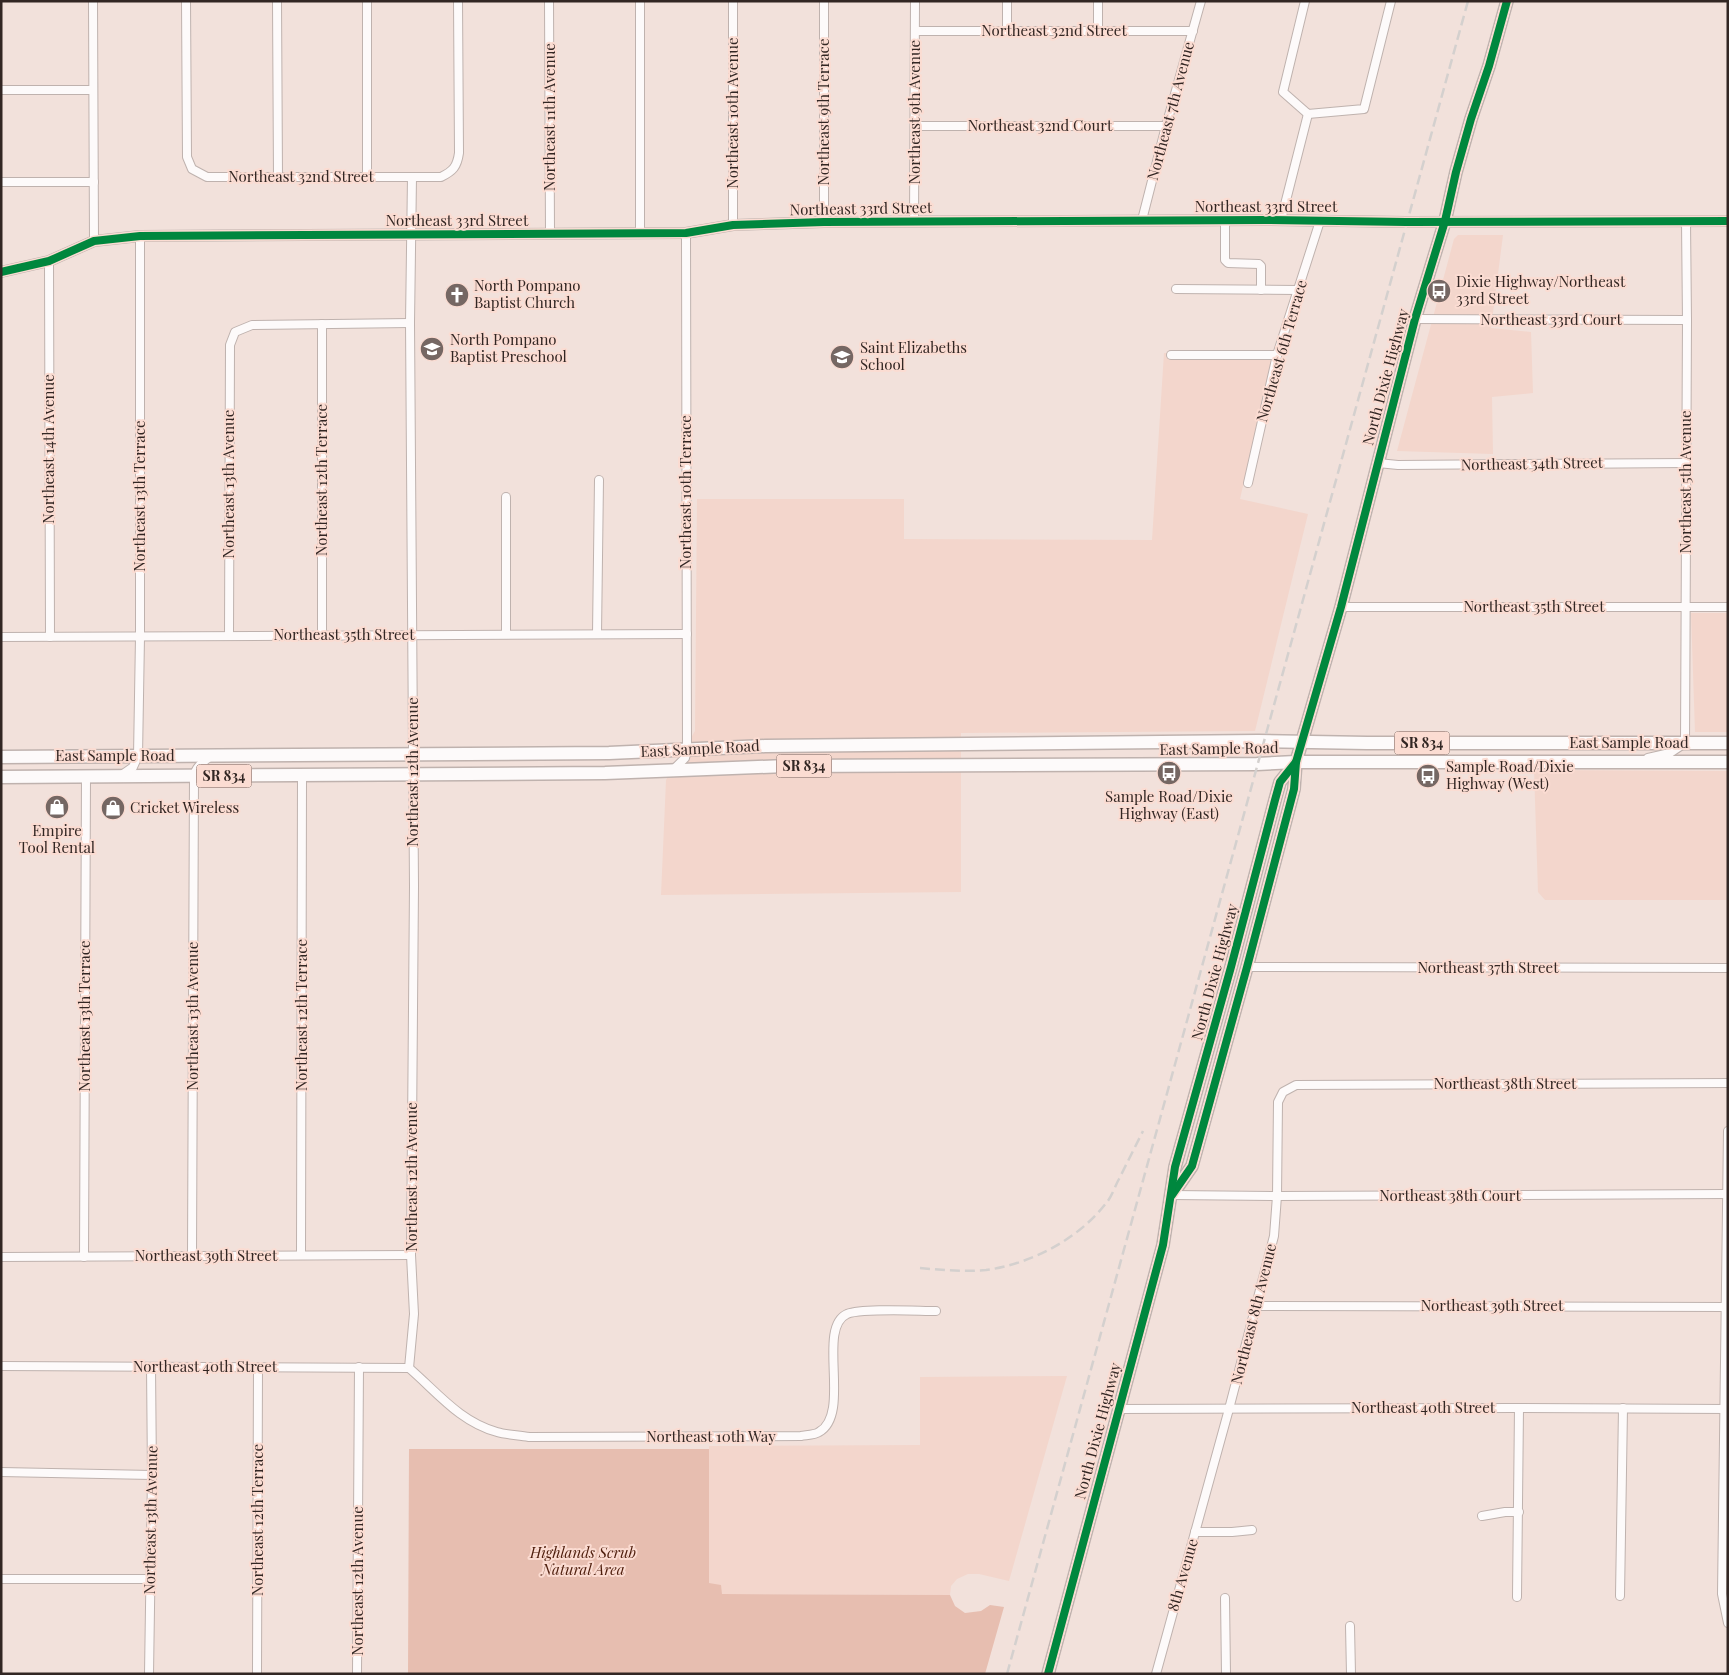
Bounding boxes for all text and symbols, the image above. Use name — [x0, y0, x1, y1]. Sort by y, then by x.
street label: Northeast 32nd Street — [981, 20, 1127, 40]
street label: Northeast 10th Avenue — [722, 37, 742, 189]
street label: Northeast 9th Terrace — [813, 38, 833, 186]
street label: Northeast 7th Avenue — [1142, 39, 1198, 182]
street label: Northeast 9th Avenue — [904, 40, 924, 184]
street label: Northeast 11th Avenue — [539, 43, 559, 191]
street label: Northeast 32nd Court — [968, 115, 1113, 135]
street label: Northeast 32nd Street — [228, 166, 374, 186]
street label: Northeast 33rd Street — [1195, 196, 1338, 216]
street label: Northeast 33rd Street — [790, 197, 933, 219]
street label: Northeast 33rd Street — [386, 210, 529, 230]
place label: Dixie Highway/Northeast 33rd Street — [1456, 271, 1626, 308]
place label: North Pompano Baptist Church — [474, 275, 581, 312]
street label: Northeast 6th Terrace — [1251, 277, 1311, 424]
bus stop icon: Dixie Highway/Northeast 33rd Street — [1426, 278, 1452, 304]
church icon: North Pompano Baptist Church — [444, 282, 470, 308]
street label: North Dixie Highway — [1357, 306, 1413, 447]
street label: Northeast 33rd Court — [1480, 309, 1622, 329]
place label: North Pompano Baptist Preschool — [450, 329, 567, 366]
school or university icon: North Pompano Baptist Preschool — [419, 336, 445, 362]
place label: Saint Elizabeths School — [860, 337, 967, 374]
school or university icon: Saint Elizabeths School — [829, 344, 855, 370]
street label: Northeast 14th Avenue — [38, 374, 58, 524]
street label: Northeast 12th Terrace — [311, 404, 331, 556]
street label: Northeast 13th Avenue — [218, 410, 238, 558]
street label: Northeast 5th Avenue — [1675, 411, 1695, 553]
street label: Northeast 10th Terrace — [675, 415, 695, 569]
street label: Northeast 13th Terrace — [129, 420, 149, 572]
street label: Northeast 34th Street — [1461, 452, 1604, 474]
street label: Northeast 35th Street — [1463, 596, 1605, 616]
street label: Northeast 35th Street — [273, 624, 415, 644]
street label: Northeast 12th Avenue — [402, 697, 422, 847]
road number: SR 834 — [1394, 731, 1450, 754]
street label: East Sample Road — [1569, 732, 1689, 752]
street label: East Sample Road — [640, 735, 760, 761]
street label: East Sample Road — [1159, 737, 1279, 759]
street label: East Sample Road — [55, 745, 175, 765]
road number: SR 834 — [776, 754, 832, 778]
place label: Sample Road/Dixie Highway (West) — [1446, 756, 1574, 793]
bus stop icon: Sample Road/Dixie Highway (East) — [1156, 760, 1182, 786]
bus stop icon: Sample Road/Dixie Highway (West) — [1415, 763, 1441, 789]
road number: SR 834 — [196, 764, 252, 788]
place label: Sample Road/Dixie Highway (East) — [1105, 786, 1233, 823]
shop icon: Empire Tool Rental — [44, 794, 70, 820]
shop icon: Cricket Wireless — [100, 795, 126, 821]
place label: Cricket Wireless — [130, 797, 239, 817]
place label: Empire Tool Rental — [19, 820, 95, 857]
street label: North Dixie Highway — [1186, 901, 1242, 1042]
street label: Northeast 12th Terrace — [291, 939, 311, 1091]
street label: Northeast 13th Terrace — [74, 940, 94, 1092]
street label: Northeast 13th Avenue — [182, 942, 202, 1090]
street label: Northeast 37th Street — [1418, 957, 1559, 977]
street label: Northeast 38th Street — [1434, 1073, 1577, 1093]
street label: Northeast 12th Avenue — [401, 1102, 421, 1252]
street label: Northeast 38th Court — [1379, 1185, 1521, 1205]
street label: Northeast 8th Avenue — [1226, 1241, 1280, 1386]
street label: Northeast 39th Street — [135, 1245, 278, 1265]
street label: Northeast 39th Street — [1421, 1295, 1564, 1315]
street label: Northeast 40th Street — [133, 1356, 278, 1376]
street label: North Dixie Highway — [1069, 1360, 1125, 1501]
street label: Northeast 40th Street — [1351, 1397, 1496, 1417]
street label: Northeast 10th Way — [646, 1426, 776, 1446]
street label: Northeast 12th Terrace — [247, 1444, 267, 1596]
street label: Northeast 13th Avenue — [139, 1445, 161, 1595]
street label: Northeast 12th Avenue — [347, 1506, 367, 1656]
street label: 8th Avenue — [1162, 1536, 1202, 1613]
park label: Highlands Scrub Natural Area — [529, 1542, 636, 1579]

